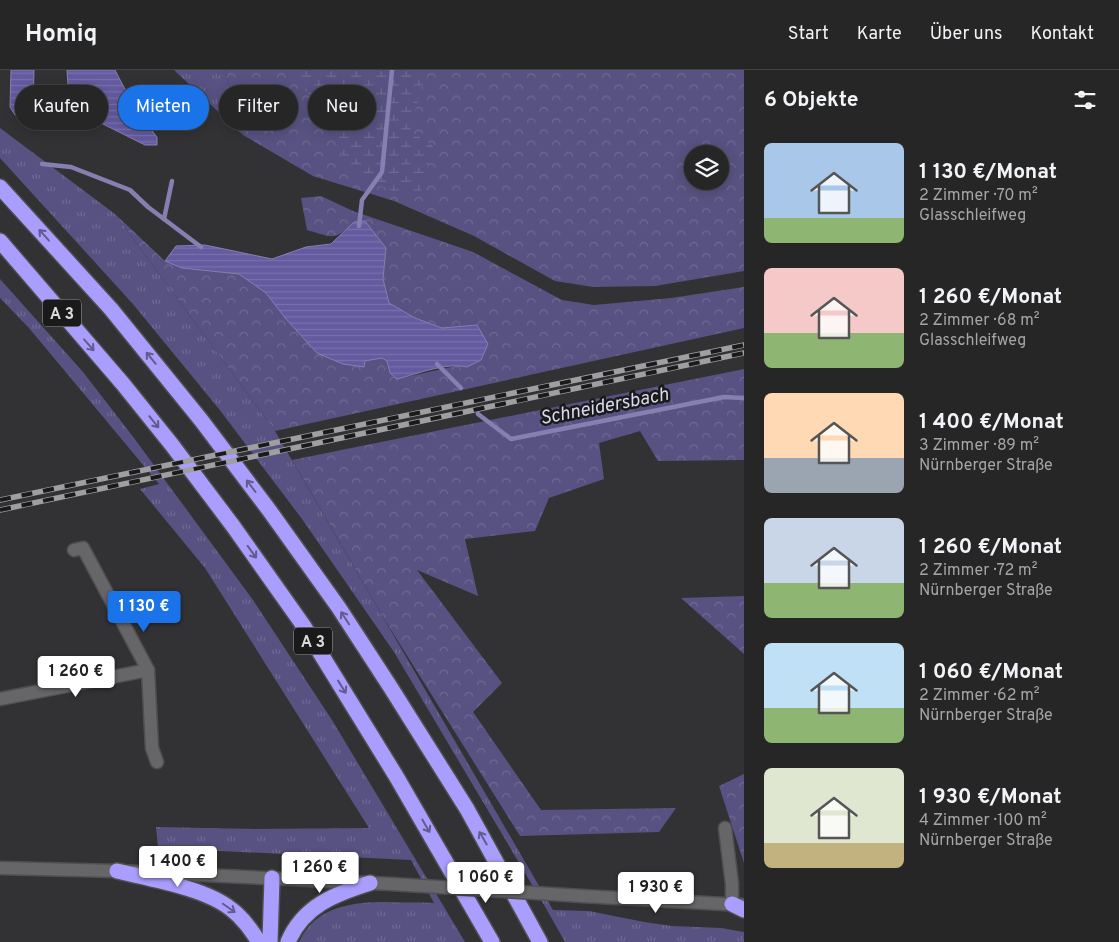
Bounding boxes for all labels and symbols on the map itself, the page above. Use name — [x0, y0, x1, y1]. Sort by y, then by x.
one-way arrow — [38, 229, 50, 242]
road number: A 3 — [43, 300, 81, 326]
one-way arrow — [83, 338, 95, 351]
one-way arrow — [145, 352, 156, 365]
water label: Schneidersbach — [538, 383, 671, 431]
one-way arrow — [148, 415, 159, 428]
one-way arrow — [246, 479, 256, 493]
one-way arrow — [246, 545, 257, 558]
pin: 1 130 € — [98, 590, 190, 633]
one-way arrow — [340, 611, 351, 625]
road number: A 3 — [294, 628, 332, 654]
pin: 1 260 € — [30, 656, 122, 698]
one-way arrow — [337, 680, 347, 694]
one-way arrow — [421, 819, 431, 833]
one-way arrow — [478, 831, 487, 846]
pin: 1 400 € — [132, 846, 224, 888]
pin: 1 260 € — [274, 852, 366, 894]
pin: 1 060 € — [440, 862, 532, 904]
pin: 1 930 € — [610, 872, 702, 914]
one-way arrow — [222, 903, 236, 913]

